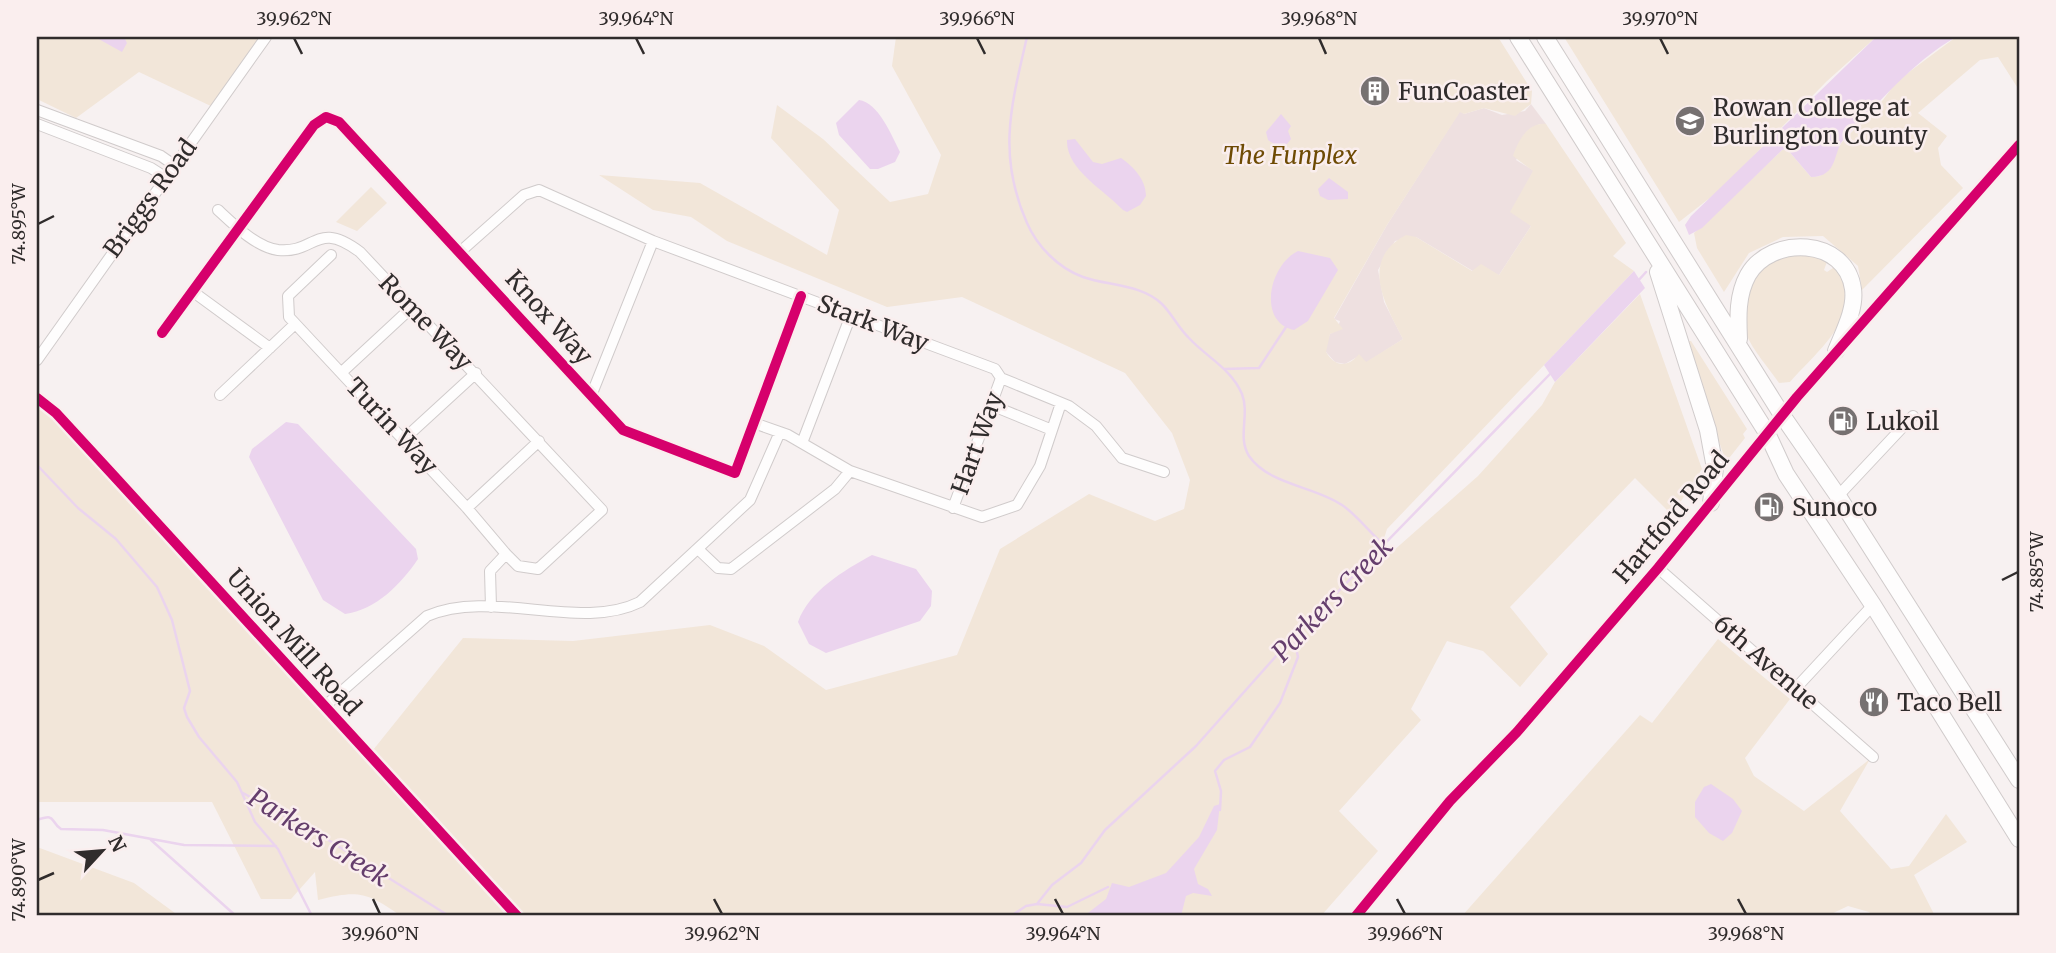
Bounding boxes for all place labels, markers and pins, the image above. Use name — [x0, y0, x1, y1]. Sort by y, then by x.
building icon: FunCoaster — [1358, 74, 1392, 108]
place label: FunCoaster — [1398, 76, 1530, 107]
place label: Rowan College at Burlington County — [1713, 92, 1928, 151]
school or university icon: Rowan College at Burlington County — [1673, 104, 1707, 138]
fuel station icon: Lukoil — [1826, 404, 1860, 438]
place label: Lukoil — [1866, 406, 1939, 437]
fuel station icon: Sunoco — [1752, 490, 1786, 524]
place label: Sunoco — [1792, 492, 1877, 523]
restaurant icon: Taco Bell — [1857, 685, 1891, 719]
place label: Taco Bell — [1897, 687, 2002, 718]

